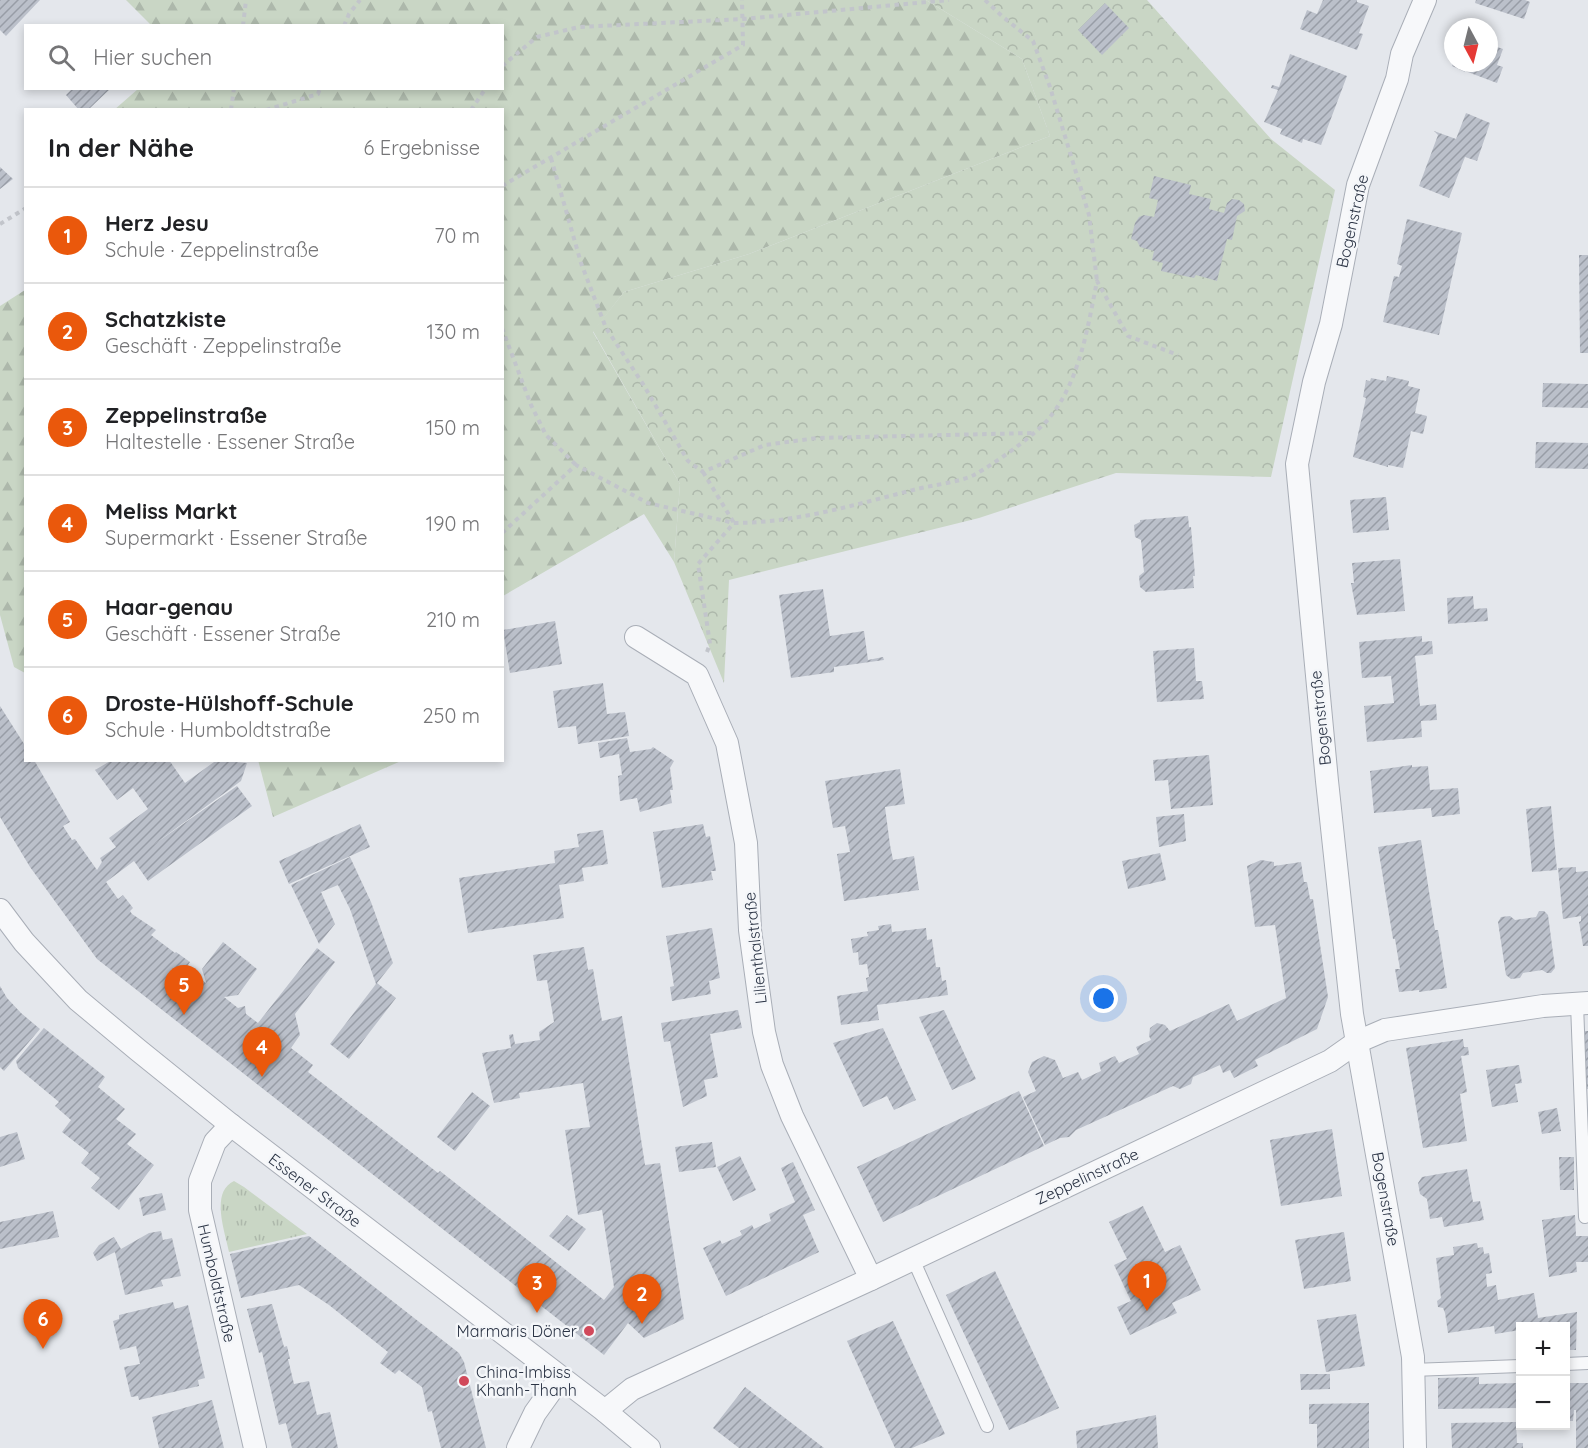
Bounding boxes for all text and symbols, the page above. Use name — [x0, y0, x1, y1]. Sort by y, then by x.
north arrow — [1444, 18, 1498, 72]
search box — [24, 24, 504, 90]
icon: search — [45, 41, 78, 74]
text: Hier suchen — [93, 43, 212, 71]
text: In der Nähe — [48, 131, 194, 164]
text: 6 Ergebnisse — [364, 135, 480, 160]
street label: Bogenstraße — [1332, 172, 1372, 270]
text: Herz Jesu — [105, 209, 209, 237]
text: 1 — [64, 223, 71, 248]
text: 70 m — [434, 223, 480, 248]
text: Schule · Zeppelinstraße — [105, 237, 319, 262]
text: Schatzkiste — [105, 305, 226, 333]
text: 2 — [62, 319, 73, 344]
text: 130 m — [427, 319, 480, 344]
text: Geschäft · Zeppelinstraße — [105, 333, 342, 358]
text: Zeppelinstraße — [105, 401, 267, 429]
text: 3 — [62, 415, 73, 440]
text: 150 m — [426, 415, 480, 440]
text: Haltestelle · Essener Straße — [105, 429, 355, 454]
text: Meliss Markt — [105, 497, 237, 525]
text: 4 — [62, 511, 73, 536]
text: 190 m — [426, 511, 480, 536]
text: Supermarkt · Essener Straße — [105, 525, 368, 550]
text: Haar-genau — [105, 593, 233, 621]
text: 5 — [62, 607, 73, 632]
text: 210 m — [426, 607, 480, 632]
text: Geschäft · Essener Straße — [105, 621, 341, 646]
street label: Bogenstraße — [1305, 670, 1335, 766]
text: Droste-Hülshoff-Schule — [105, 689, 354, 717]
text: 6 — [62, 703, 73, 728]
text: 250 m — [422, 703, 480, 728]
text: Schule · Humboldtstraße — [105, 717, 331, 742]
street label: Lilienthalstraße — [739, 891, 771, 1005]
pin: 5 — [164, 966, 204, 1015]
your location — [1089, 984, 1118, 1013]
pin: 4 — [242, 1028, 282, 1077]
street label: Zeppelinstraße — [1032, 1143, 1142, 1209]
street label: Essener Straße — [265, 1149, 365, 1231]
street label: Bogenstraße — [1368, 1150, 1404, 1248]
street label: Humboldtstraße — [194, 1222, 240, 1344]
pin: 1 — [1128, 1262, 1166, 1311]
pin: 3 — [518, 1264, 556, 1313]
pin: 2 — [622, 1274, 662, 1324]
pin: 6 — [24, 1300, 63, 1349]
place label: Marmaris Döner — [457, 1321, 577, 1341]
map controls — [1516, 1322, 1570, 1430]
button: + — [1516, 1322, 1570, 1376]
marker: Marmaris Döner — [582, 1324, 596, 1338]
place label: China-Imbiss Khanh-Thanh — [476, 1362, 577, 1400]
marker: China-Imbiss Khanh-Thanh — [457, 1374, 471, 1388]
button: − — [1516, 1376, 1570, 1430]

